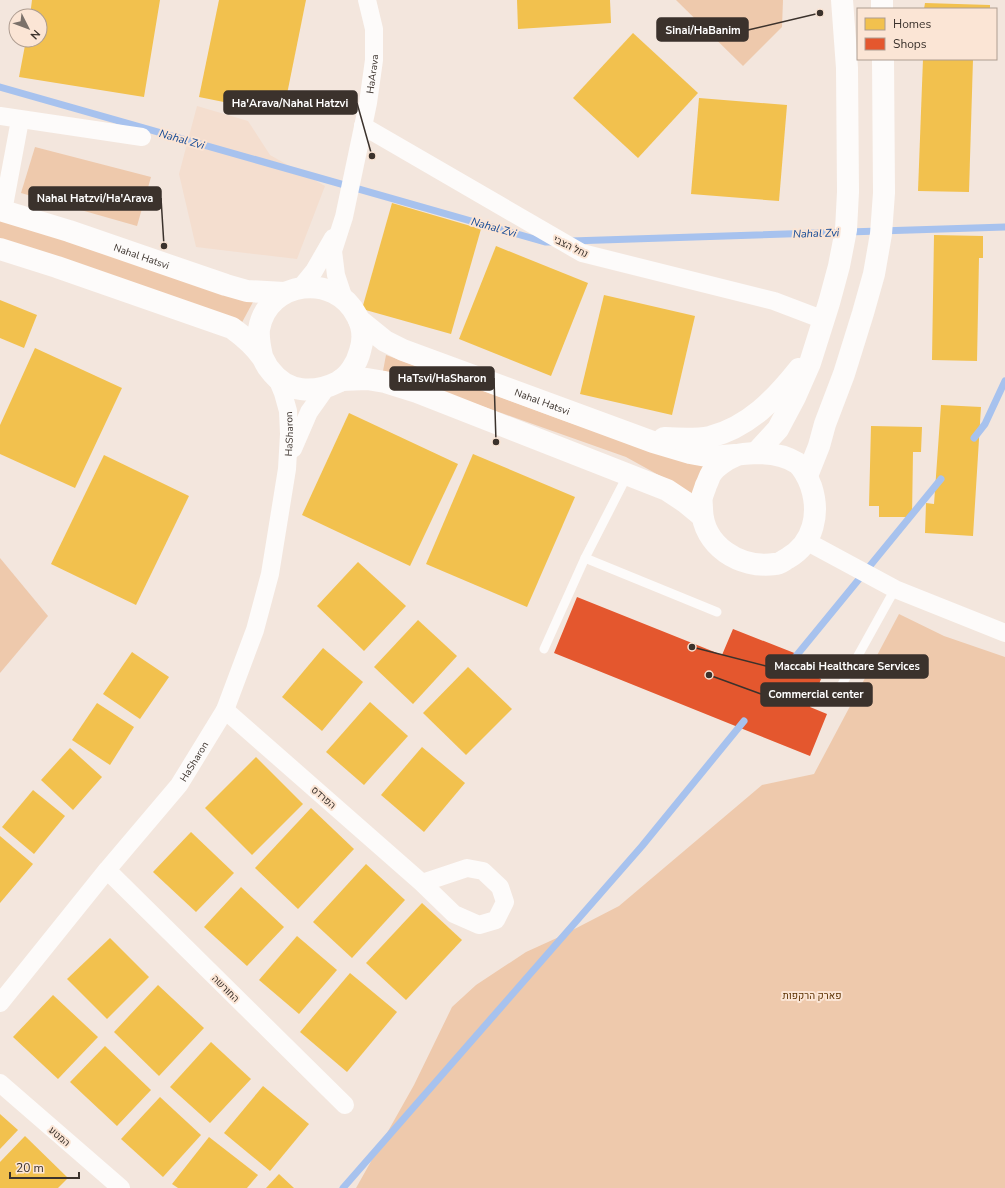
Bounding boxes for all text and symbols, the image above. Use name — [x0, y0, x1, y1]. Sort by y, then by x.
north arrow — [8, 8, 48, 48]
legend — [857, 8, 997, 60]
text: Homes — [893, 16, 931, 32]
callout: Sinai/HaBanim — [657, 18, 748, 41]
text: Sinai/HaBanim — [665, 23, 741, 38]
text: N — [27, 26, 43, 42]
text: Shops — [893, 36, 927, 52]
street label: HaArava — [363, 54, 382, 95]
callout: Ha'Arava/Nahal Hatzvi — [224, 91, 357, 114]
text: Ha'Arava/Nahal Hatzvi — [232, 96, 348, 111]
water label: Nahal Zvi — [157, 126, 207, 153]
callout: Nahal Hatzvi/Ha'Arava — [29, 187, 161, 210]
text: Nahal Hatzvi/Ha'Arava — [37, 191, 153, 206]
water label: Nahal Zvi — [469, 214, 519, 241]
water label: Nahal Zvi — [793, 225, 840, 242]
street label: נחל הצבי — [551, 232, 590, 261]
street label: Nahal Hatsvi — [112, 241, 171, 273]
callout: HaTsvi/HaSharon — [390, 367, 494, 390]
text: HaTsvi/HaSharon — [398, 371, 486, 386]
street label: Nahal Hatsvi — [512, 386, 572, 419]
street label: HaSharon — [282, 411, 297, 457]
callout: Maccabi Healthcare Services — [766, 655, 928, 678]
text: Maccabi Healthcare Services — [774, 659, 920, 674]
callout: Commercial center — [761, 683, 872, 706]
text: Commercial center — [768, 687, 864, 702]
street label: HaSharon — [177, 739, 212, 785]
street label: הפרדס — [308, 783, 339, 813]
street label: החורשה — [208, 972, 242, 1006]
park label: פארק הרקפות — [783, 989, 841, 1003]
street label: המטע — [46, 1124, 73, 1150]
scale bar — [10, 1154, 79, 1180]
text: 20 m — [16, 1160, 44, 1176]

